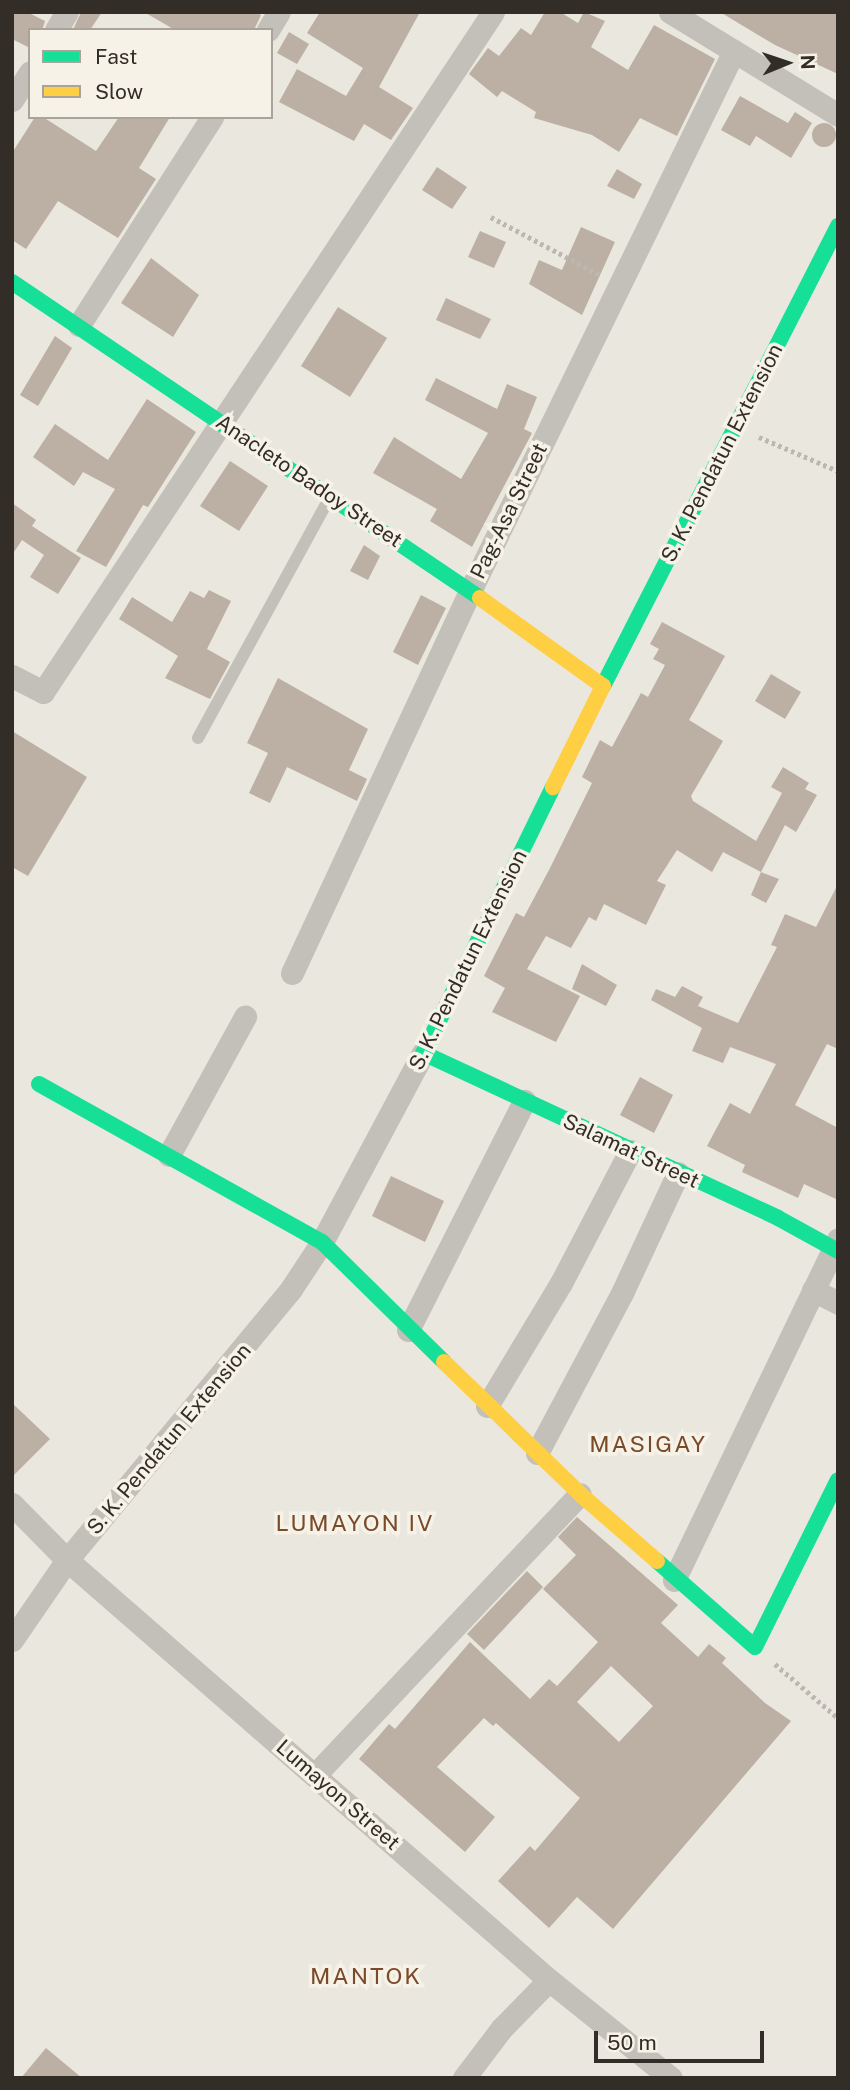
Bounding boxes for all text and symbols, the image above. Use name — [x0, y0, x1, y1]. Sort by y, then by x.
legend — [28, 28, 273, 119]
north arrow — [752, 28, 822, 98]
text: Fast — [95, 44, 137, 69]
text: N — [797, 54, 819, 70]
text: Slow — [95, 79, 143, 104]
street label: S. K. Pendatun Extension — [656, 339, 788, 567]
street label: Anacleto Badoy Street — [211, 409, 407, 553]
street label: Pag-Asa Street — [465, 439, 553, 583]
street label: S. K. Pendatun Extension — [404, 846, 532, 1074]
street label: Salamat Street — [559, 1108, 703, 1194]
street label: S. K. Pendatun Extension — [82, 1338, 256, 1540]
district label: MASIGAY — [590, 1430, 706, 1458]
district label: LUMAYON IV — [277, 1509, 433, 1537]
street label: Lumayon Street — [271, 1735, 405, 1855]
district label: MANTOK — [311, 1962, 421, 1990]
scale bar — [598, 2016, 768, 2060]
text: 50 m — [607, 2030, 657, 2055]

